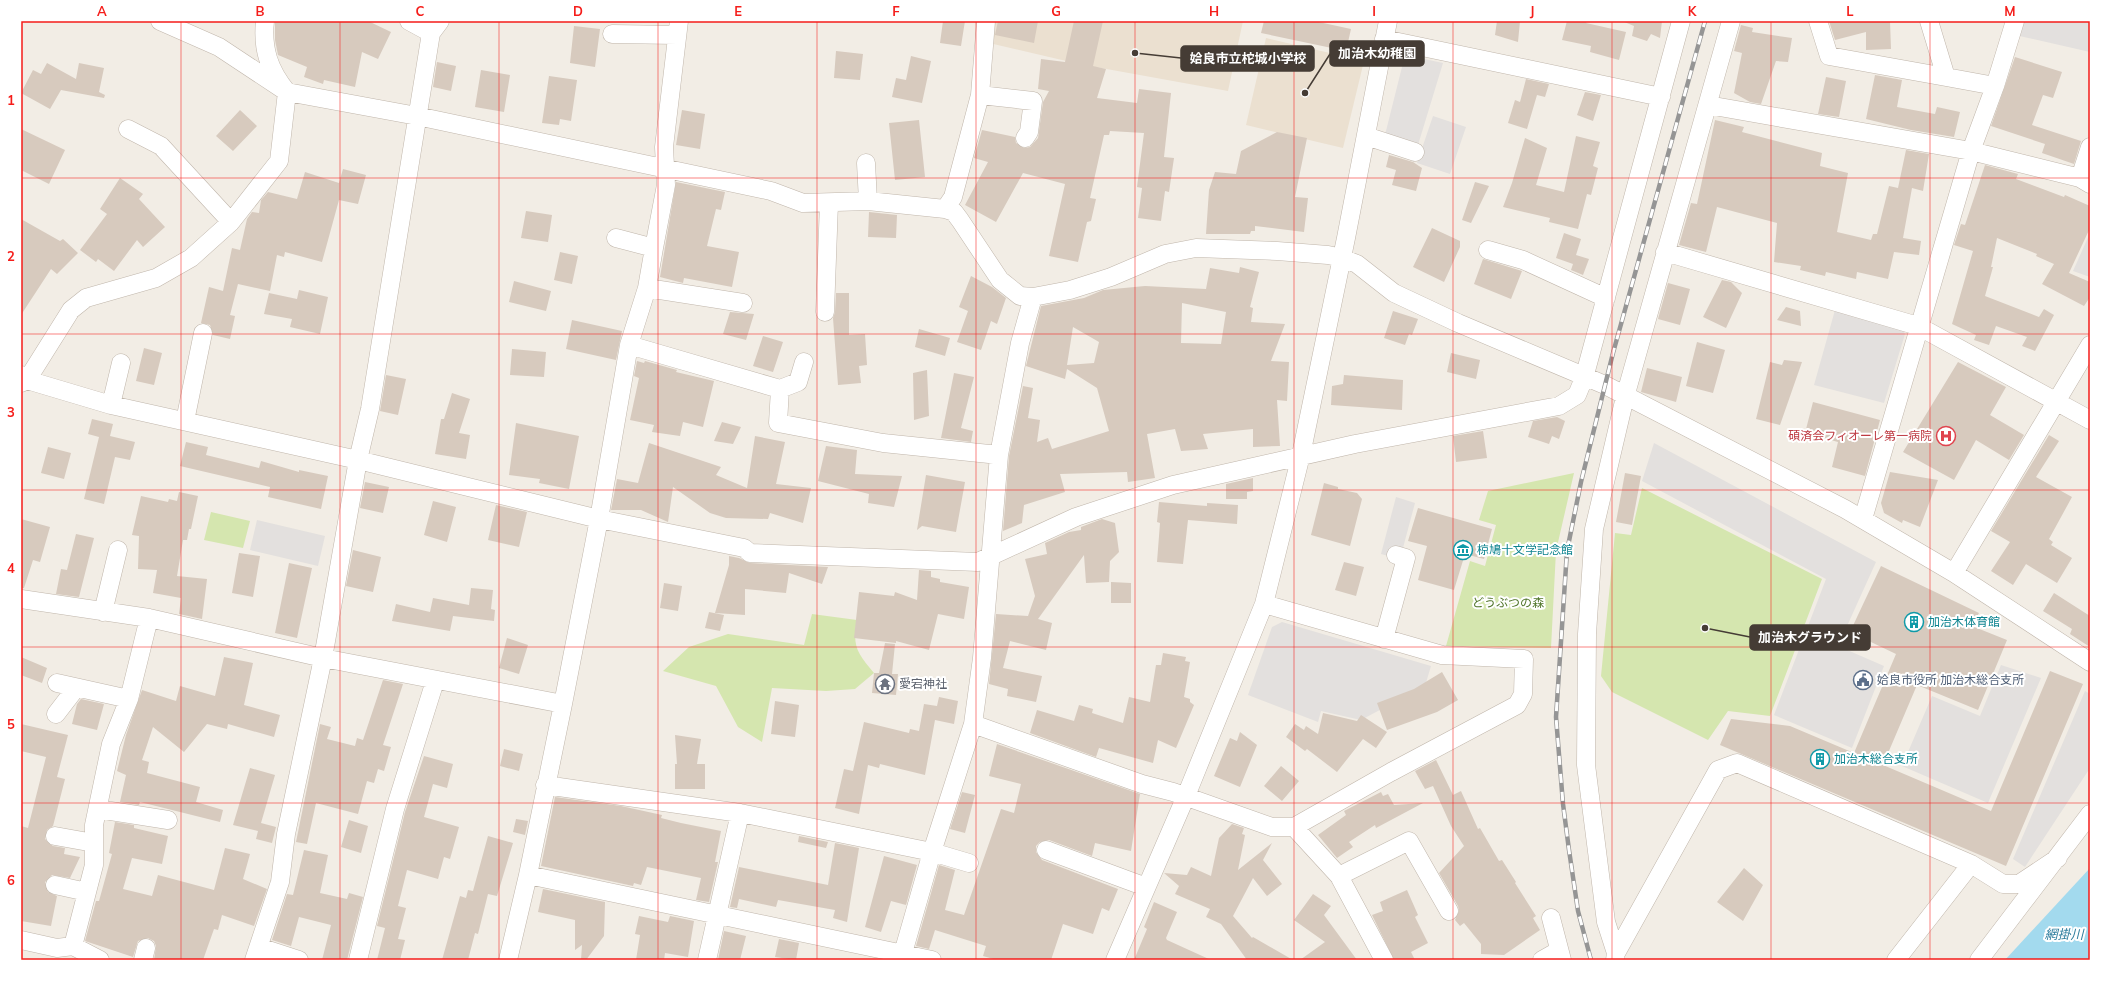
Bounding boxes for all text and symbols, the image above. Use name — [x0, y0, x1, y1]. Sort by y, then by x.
text: A — [97, 3, 107, 19]
text: B — [256, 3, 265, 19]
text: C — [416, 3, 425, 19]
text: D — [573, 3, 583, 19]
text: E — [734, 3, 742, 19]
text: F — [892, 3, 900, 19]
text: G — [1051, 3, 1061, 19]
text: H — [1209, 3, 1219, 19]
text: I — [1372, 3, 1376, 19]
text: J — [1530, 3, 1534, 19]
text: K — [1688, 3, 1698, 19]
text: L — [1846, 3, 1854, 19]
text: M — [2004, 3, 2016, 19]
callout: 加治木幼稚園 — [1330, 41, 1424, 66]
text: 加治木幼稚園 — [1338, 45, 1416, 61]
callout: 姶良市立柁城小学校 — [1181, 46, 1314, 71]
text: 姶良市立柁城小学校 — [1189, 50, 1307, 66]
text: 1 — [7, 92, 15, 108]
text: 2 — [7, 248, 15, 264]
text: 3 — [7, 404, 15, 420]
hospital icon: 碩済会フィオーレ第一病院 — [1935, 425, 1957, 447]
place label: 碩済会フィオーレ第一病院 — [1788, 428, 1932, 443]
museum icon: 椋鳩十文学記念館 — [1452, 539, 1474, 561]
place label: 椋鳩十文学記念館 — [1477, 542, 1573, 557]
text: 4 — [7, 560, 15, 576]
park label: どうぶつの森 — [1472, 595, 1544, 610]
building icon: 加治木体育館 — [1903, 611, 1925, 633]
place label: 加治木体育館 — [1928, 614, 2000, 629]
callout: 加治木グラウンド — [1750, 625, 1870, 650]
text: 加治木グラウンド — [1758, 629, 1862, 645]
public building icon: 姶良市役所 加治木総合支所 — [1852, 669, 1874, 691]
place label: 姶良市役所 加治木総合支所 — [1877, 672, 2024, 687]
temple icon: 愛宕神社 — [874, 673, 896, 695]
place label: 愛宕神社 — [899, 676, 947, 691]
text: 5 — [7, 716, 15, 732]
building icon: 加治木総合支所 — [1809, 748, 1831, 770]
place label: 加治木総合支所 — [1834, 751, 1918, 766]
text: 6 — [7, 872, 15, 888]
water label: 網掛川 — [2044, 926, 2085, 942]

